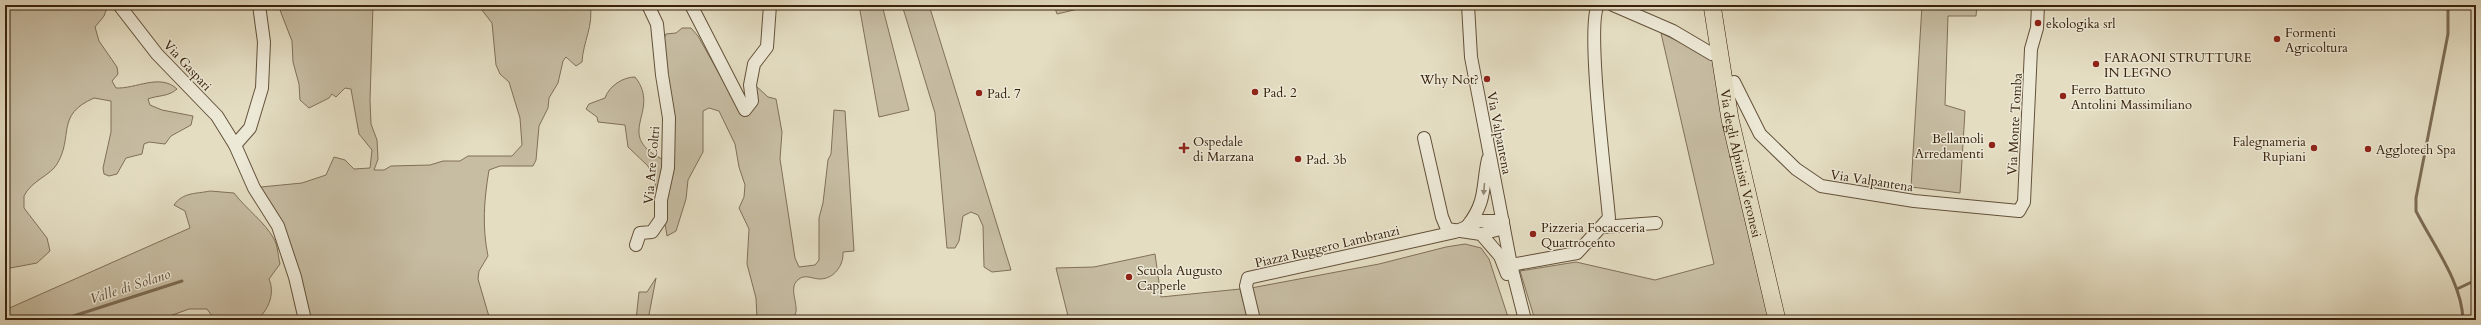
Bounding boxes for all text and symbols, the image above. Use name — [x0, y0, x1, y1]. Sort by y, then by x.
place label: ekologika srl — [2046, 15, 2116, 33]
marker: ekologika srl — [2033, 18, 2043, 28]
place label: Formenti Agricoltura — [2285, 24, 2348, 57]
marker: Formenti Agricoltura — [2272, 34, 2282, 44]
street label: Via Gaspari — [159, 36, 216, 95]
place label: FARAONI STRUTTURE IN LEGNO — [2104, 49, 2252, 82]
marker: FARAONI STRUTTURE IN LEGNO — [2091, 59, 2101, 69]
place label: Why Not? — [1419, 71, 1479, 89]
street label: Via Monte Tomba — [2003, 72, 2027, 176]
marker: Why Not? — [1482, 74, 1492, 84]
place label: Ferro Battuto Antolini Massimiliano — [2071, 81, 2192, 114]
place label: Pad. 2 — [1263, 84, 1297, 102]
place label: Pad. 7 — [987, 85, 1021, 103]
marker: Pad. 2 — [1250, 87, 1260, 97]
marker: Pad. 7 — [974, 88, 984, 98]
street label: Via degli Alpinisti Veronesi — [1715, 88, 1765, 240]
street label: Via Valpantena — [1482, 90, 1516, 176]
marker: Ferro Battuto Antolini Massimiliano — [2058, 91, 2068, 101]
street label: Via Are Coltri — [640, 125, 664, 205]
place label: Bellamoli Arredamenti — [1915, 130, 1984, 163]
place label: Ospedale di Marzana — [1193, 133, 1254, 166]
place label: Falegnameria Rupiani — [2233, 133, 2306, 166]
marker: Bellamoli Arredamenti — [1987, 140, 1997, 150]
place label: Agglotech Spa — [2376, 141, 2456, 159]
marker: Ospedale di Marzana — [1178, 142, 1190, 154]
marker: Falegnameria Rupiani — [2309, 143, 2319, 153]
marker: Agglotech Spa — [2363, 144, 2373, 154]
place label: Pad. 3b — [1306, 151, 1347, 169]
marker: Pad. 3b — [1293, 154, 1303, 164]
street label: Via Valpantena — [1829, 166, 1915, 196]
one-way arrow — [1481, 183, 1487, 196]
place label: Pizzeria Focacceria Quattrocento — [1541, 219, 1646, 252]
street label: Piazza Ruggero Lambranzi — [1253, 221, 1402, 272]
marker: Pizzeria Focacceria Quattrocento — [1528, 229, 1538, 239]
place label: Scuola Augusto Capperle — [1137, 262, 1222, 295]
water label: Valle di Solano — [87, 264, 173, 308]
marker: Scuola Augusto Capperle — [1124, 272, 1134, 282]

